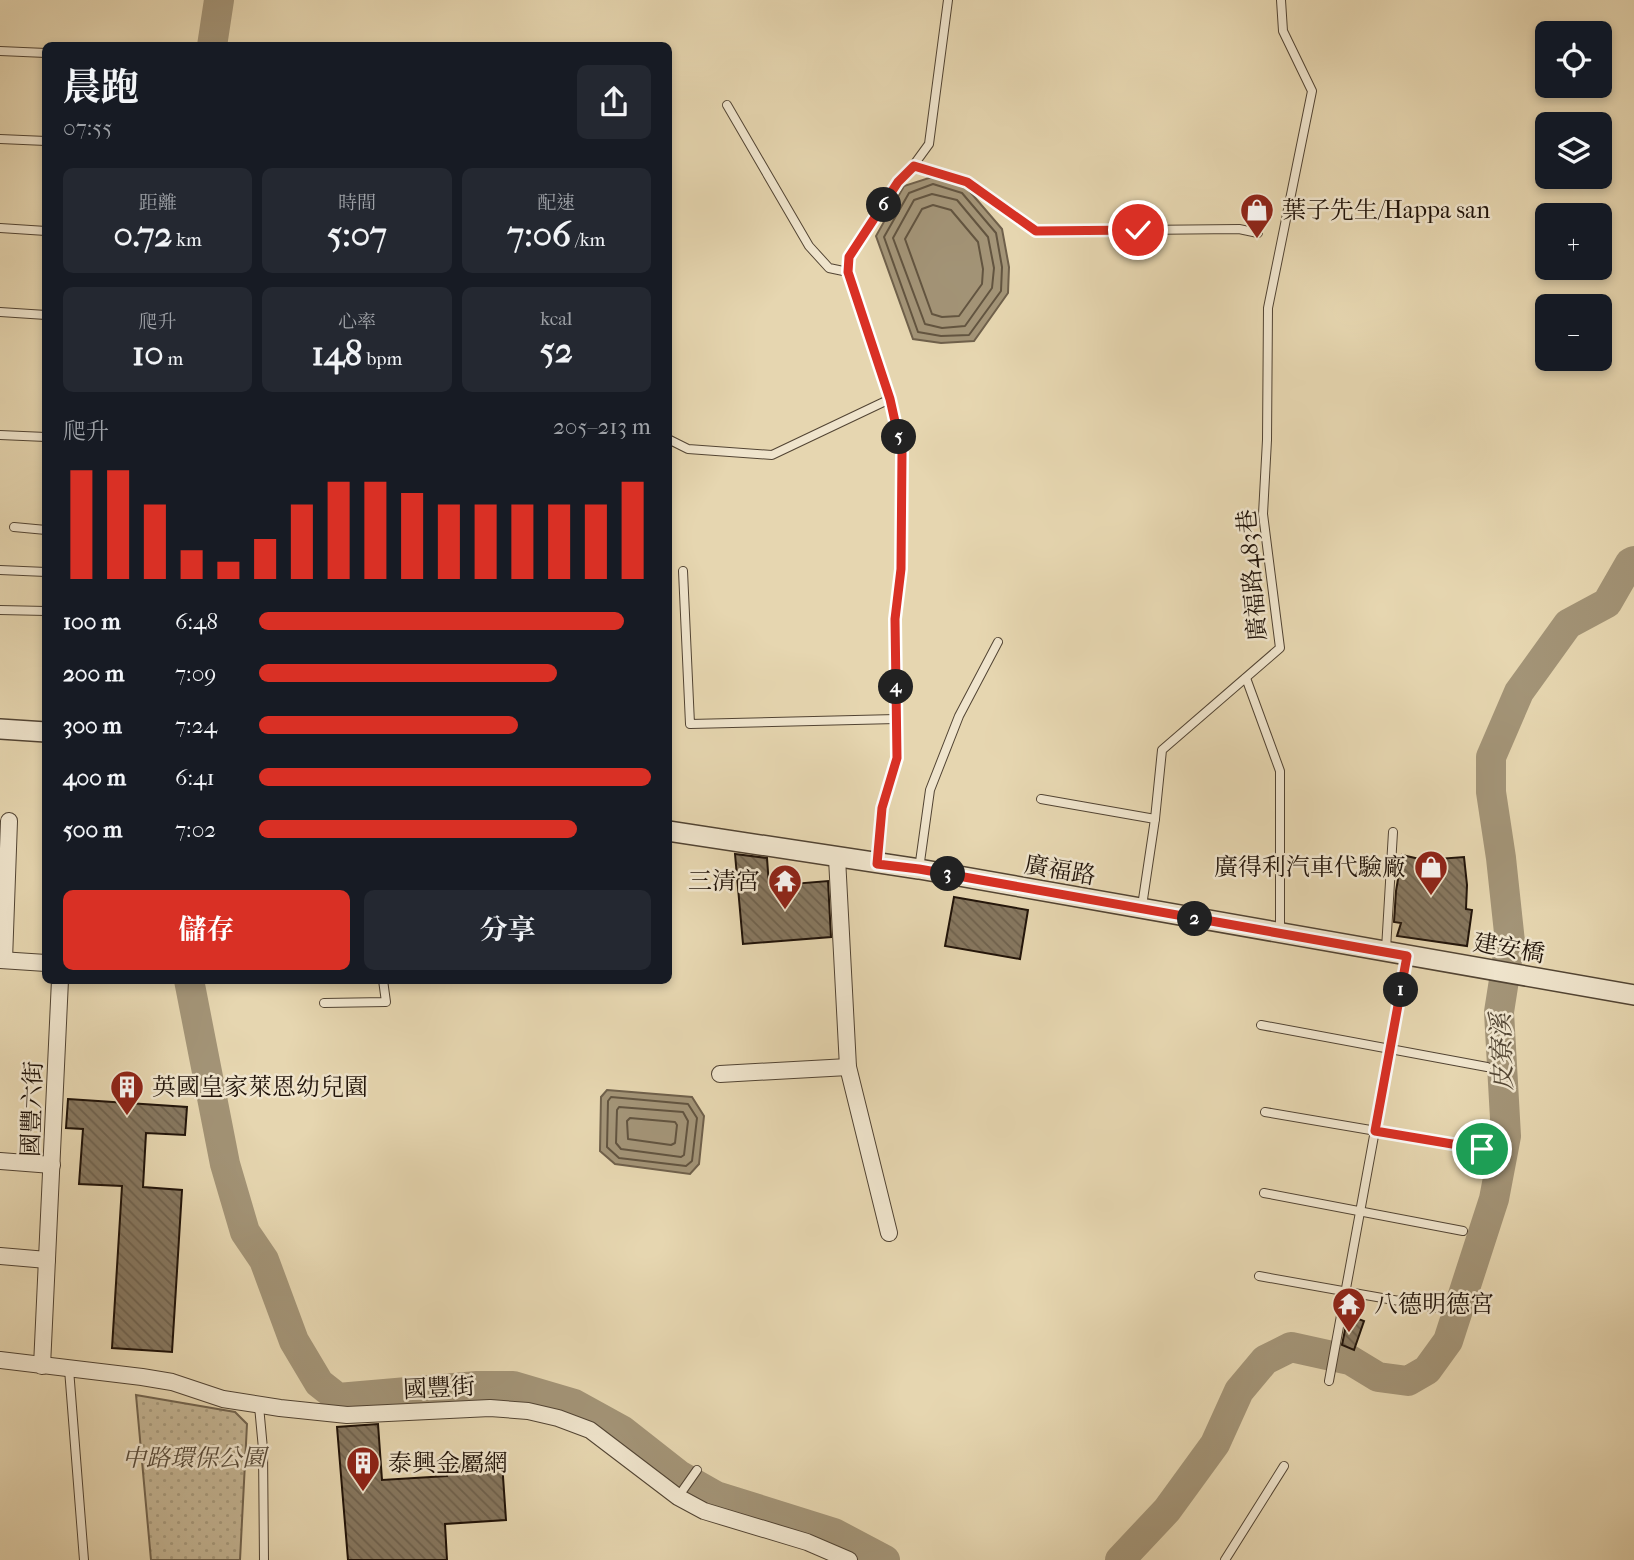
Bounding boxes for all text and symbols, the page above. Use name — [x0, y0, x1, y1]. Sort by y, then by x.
map controls — [1535, 21, 1612, 371]
button: locate — [1535, 21, 1612, 98]
text: 晨跑 — [63, 65, 139, 110]
button: share — [577, 65, 651, 139]
button: layers — [1535, 112, 1612, 189]
text: 07:55 — [63, 114, 112, 141]
pin: 6 — [866, 188, 902, 222]
shop icon: 葉子先生/Happa san — [1238, 191, 1276, 240]
text: 距離 — [139, 192, 177, 214]
text: 時間 — [338, 192, 376, 214]
text: 配速 — [537, 192, 575, 214]
text: 6 — [878, 193, 889, 215]
place label: 葉子先生/Happa san — [1282, 196, 1490, 224]
pin — [1108, 200, 1168, 260]
button: + — [1535, 203, 1612, 280]
icon: check — [1119, 211, 1157, 249]
text: 0.72 — [113, 214, 172, 255]
text: 5:07 — [327, 214, 387, 255]
text: 7:06 — [507, 214, 571, 255]
text: km — [172, 229, 202, 251]
text: /km — [571, 229, 605, 251]
button: − — [1535, 294, 1612, 371]
text: kcal — [540, 308, 572, 330]
text: 爬升 — [139, 311, 177, 333]
text: 心率 — [338, 311, 376, 333]
text: 52 — [540, 330, 573, 371]
text: 10 — [132, 333, 164, 374]
text: 148 — [312, 333, 362, 374]
text: m — [164, 348, 183, 370]
text: bpm — [362, 348, 402, 370]
text: 205–213 m — [553, 413, 651, 440]
text: 爬升 — [63, 418, 109, 445]
pin: 5 — [881, 420, 916, 454]
text: 5 — [894, 425, 903, 447]
street label: 廣福路483巷 — [1232, 508, 1272, 642]
text: 100 m — [63, 608, 121, 635]
text: 6:48 — [175, 608, 218, 635]
text: 200 m — [63, 660, 124, 687]
text: 7:09 — [175, 660, 216, 687]
pin: 4 — [878, 670, 914, 704]
text: 4 — [890, 675, 901, 697]
text: 300 m — [63, 712, 122, 739]
text: 7:24 — [175, 712, 217, 739]
text: 400 m — [63, 764, 126, 791]
text: 6:41 — [175, 764, 215, 791]
text: 500 m — [63, 816, 122, 843]
text: 7:02 — [175, 816, 216, 843]
shop icon: 廣得利汽車代驗廠 — [1412, 848, 1450, 897]
street label: 廣福路 — [1022, 850, 1098, 890]
place label: 廣得利汽車代驗廠 — [1214, 853, 1406, 881]
pin: 3 — [930, 856, 965, 892]
temple icon: 三清宮 — [766, 862, 804, 911]
text: 3 — [944, 862, 951, 884]
place label: 三清宮 — [688, 867, 760, 895]
button: 儲存 — [63, 890, 350, 970]
button: 分享 — [364, 890, 651, 970]
pin: 2 — [1178, 902, 1212, 936]
text: 2 — [1190, 907, 1199, 929]
street label: 建安橋 — [1471, 928, 1547, 968]
pin: 1 — [1384, 972, 1418, 1007]
text: 1 — [1397, 978, 1404, 1000]
water label: 皮寮溪 — [1485, 1009, 1519, 1092]
street label: 國豐六街 — [16, 1061, 48, 1157]
building icon: 英國皇家萊恩幼兒園 — [108, 1068, 146, 1117]
place label: 英國皇家萊恩幼兒園 — [152, 1073, 368, 1101]
pin — [1452, 1119, 1512, 1179]
icon: arrive — [1463, 1130, 1501, 1168]
temple icon: 八德明德宮 — [1330, 1285, 1368, 1334]
place label: 八德明德宮 — [1374, 1290, 1494, 1318]
street label: 國豐街 — [402, 1372, 476, 1404]
park label: 中路環保公園 — [122, 1444, 270, 1472]
building icon: 泰興金屬網 — [344, 1444, 382, 1493]
place label: 泰興金屬網 — [388, 1449, 508, 1477]

